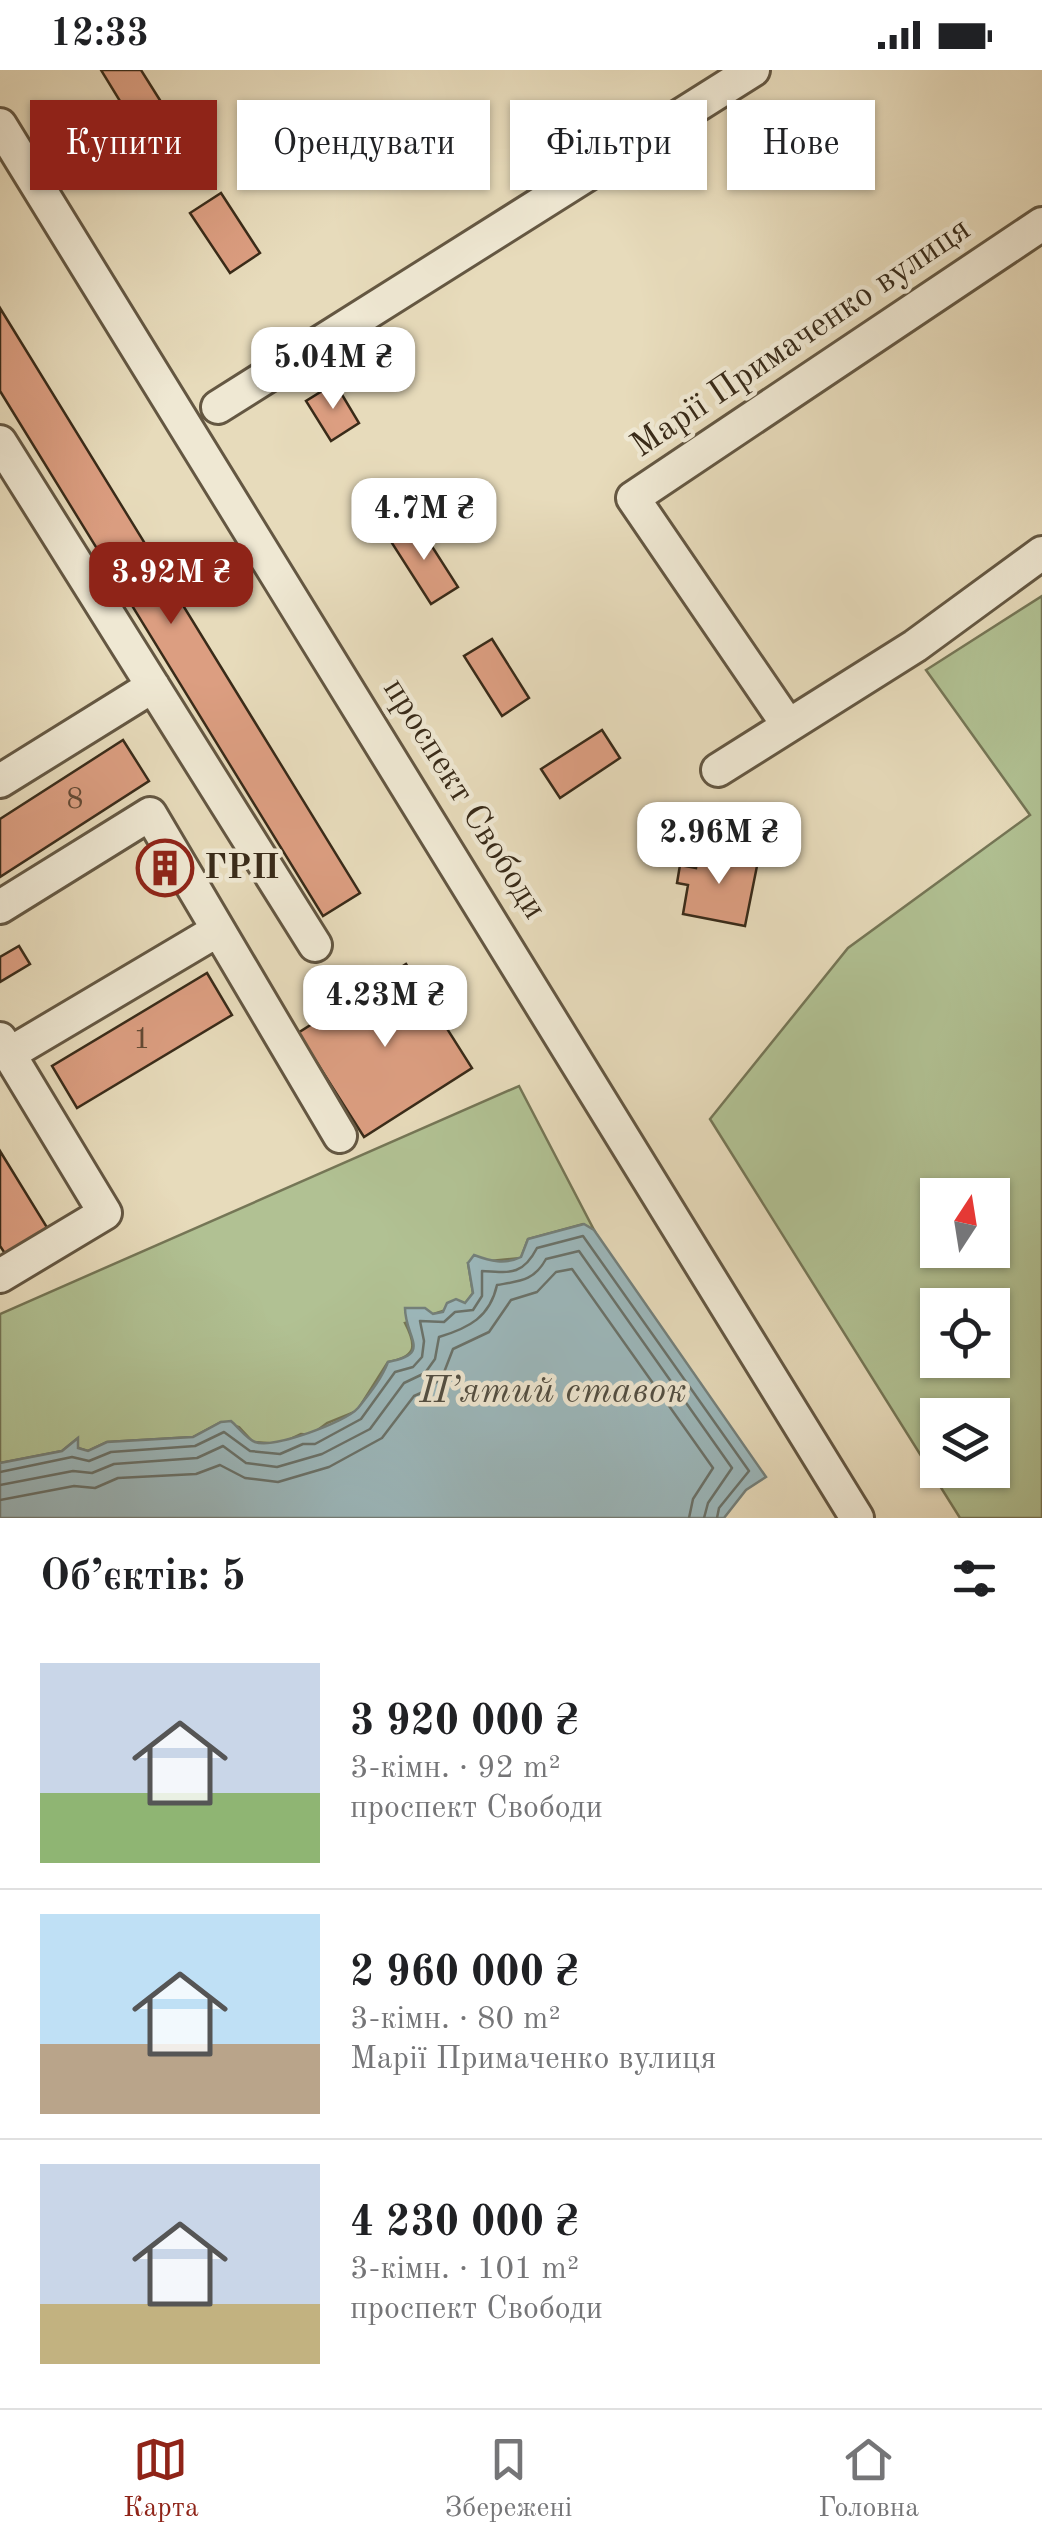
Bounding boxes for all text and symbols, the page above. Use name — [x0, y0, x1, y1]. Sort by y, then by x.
text: 12:33 — [50, 16, 149, 54]
chip: Купити — [30, 100, 217, 190]
chip: Орендувати — [237, 100, 490, 190]
chip: Фільтри — [510, 100, 707, 190]
chip: Нове — [727, 100, 875, 190]
street label: Марії Примаченко вулиця — [625, 211, 977, 465]
pin: 5.04M ₴ — [241, 327, 425, 412]
text: 5.04M ₴ — [273, 343, 393, 375]
pin: 4.7M ₴ — [343, 478, 505, 563]
text: 4.7M ₴ — [373, 494, 475, 526]
pin: 3.92M ₴ — [79, 542, 263, 627]
text: 3.92M ₴ — [111, 558, 231, 590]
street label: проспект Свободи — [376, 673, 552, 925]
house number: 8 — [66, 785, 84, 815]
pin: 2.96M ₴ — [627, 802, 811, 887]
text: 2.96M ₴ — [659, 818, 779, 850]
building icon: ГРП — [135, 838, 195, 898]
place label: ГРП — [204, 851, 280, 886]
pin: 4.23M ₴ — [293, 965, 477, 1050]
text: 4.23M ₴ — [325, 981, 445, 1013]
house number: 1 — [133, 1025, 151, 1055]
north arrow — [920, 1178, 1010, 1268]
map controls — [920, 1178, 1010, 1488]
button: locate — [920, 1288, 1010, 1378]
water label: П’ятий ставок — [418, 1373, 687, 1411]
button: layers — [920, 1398, 1010, 1488]
icon: filters — [947, 1551, 1002, 1606]
text: Об’єктів: 5 — [40, 1557, 246, 1599]
text: 3 920 000 ₴ — [350, 1702, 579, 1744]
icon: home — [120, 1703, 240, 1823]
text: 3-кімн. · 92 m² — [350, 1753, 561, 1785]
text: проспект Свободи — [350, 1793, 603, 1825]
text: 2 960 000 ₴ — [350, 1953, 579, 1995]
icon: home — [120, 1954, 240, 2074]
text: 3-кімн. · 80 m² — [350, 2004, 561, 2036]
text: Марії Примаченко вулиця — [350, 2044, 716, 2076]
text: 4 230 000 ₴ — [350, 2203, 579, 2245]
icon: home — [120, 2204, 240, 2324]
text: 3-кімн. · 101 m² — [350, 2254, 579, 2286]
text: проспект Свободи — [350, 2294, 603, 2326]
tab: Карта — [123, 2432, 199, 2527]
tab: Збережені — [445, 2432, 572, 2527]
tab: Головна — [818, 2432, 919, 2527]

